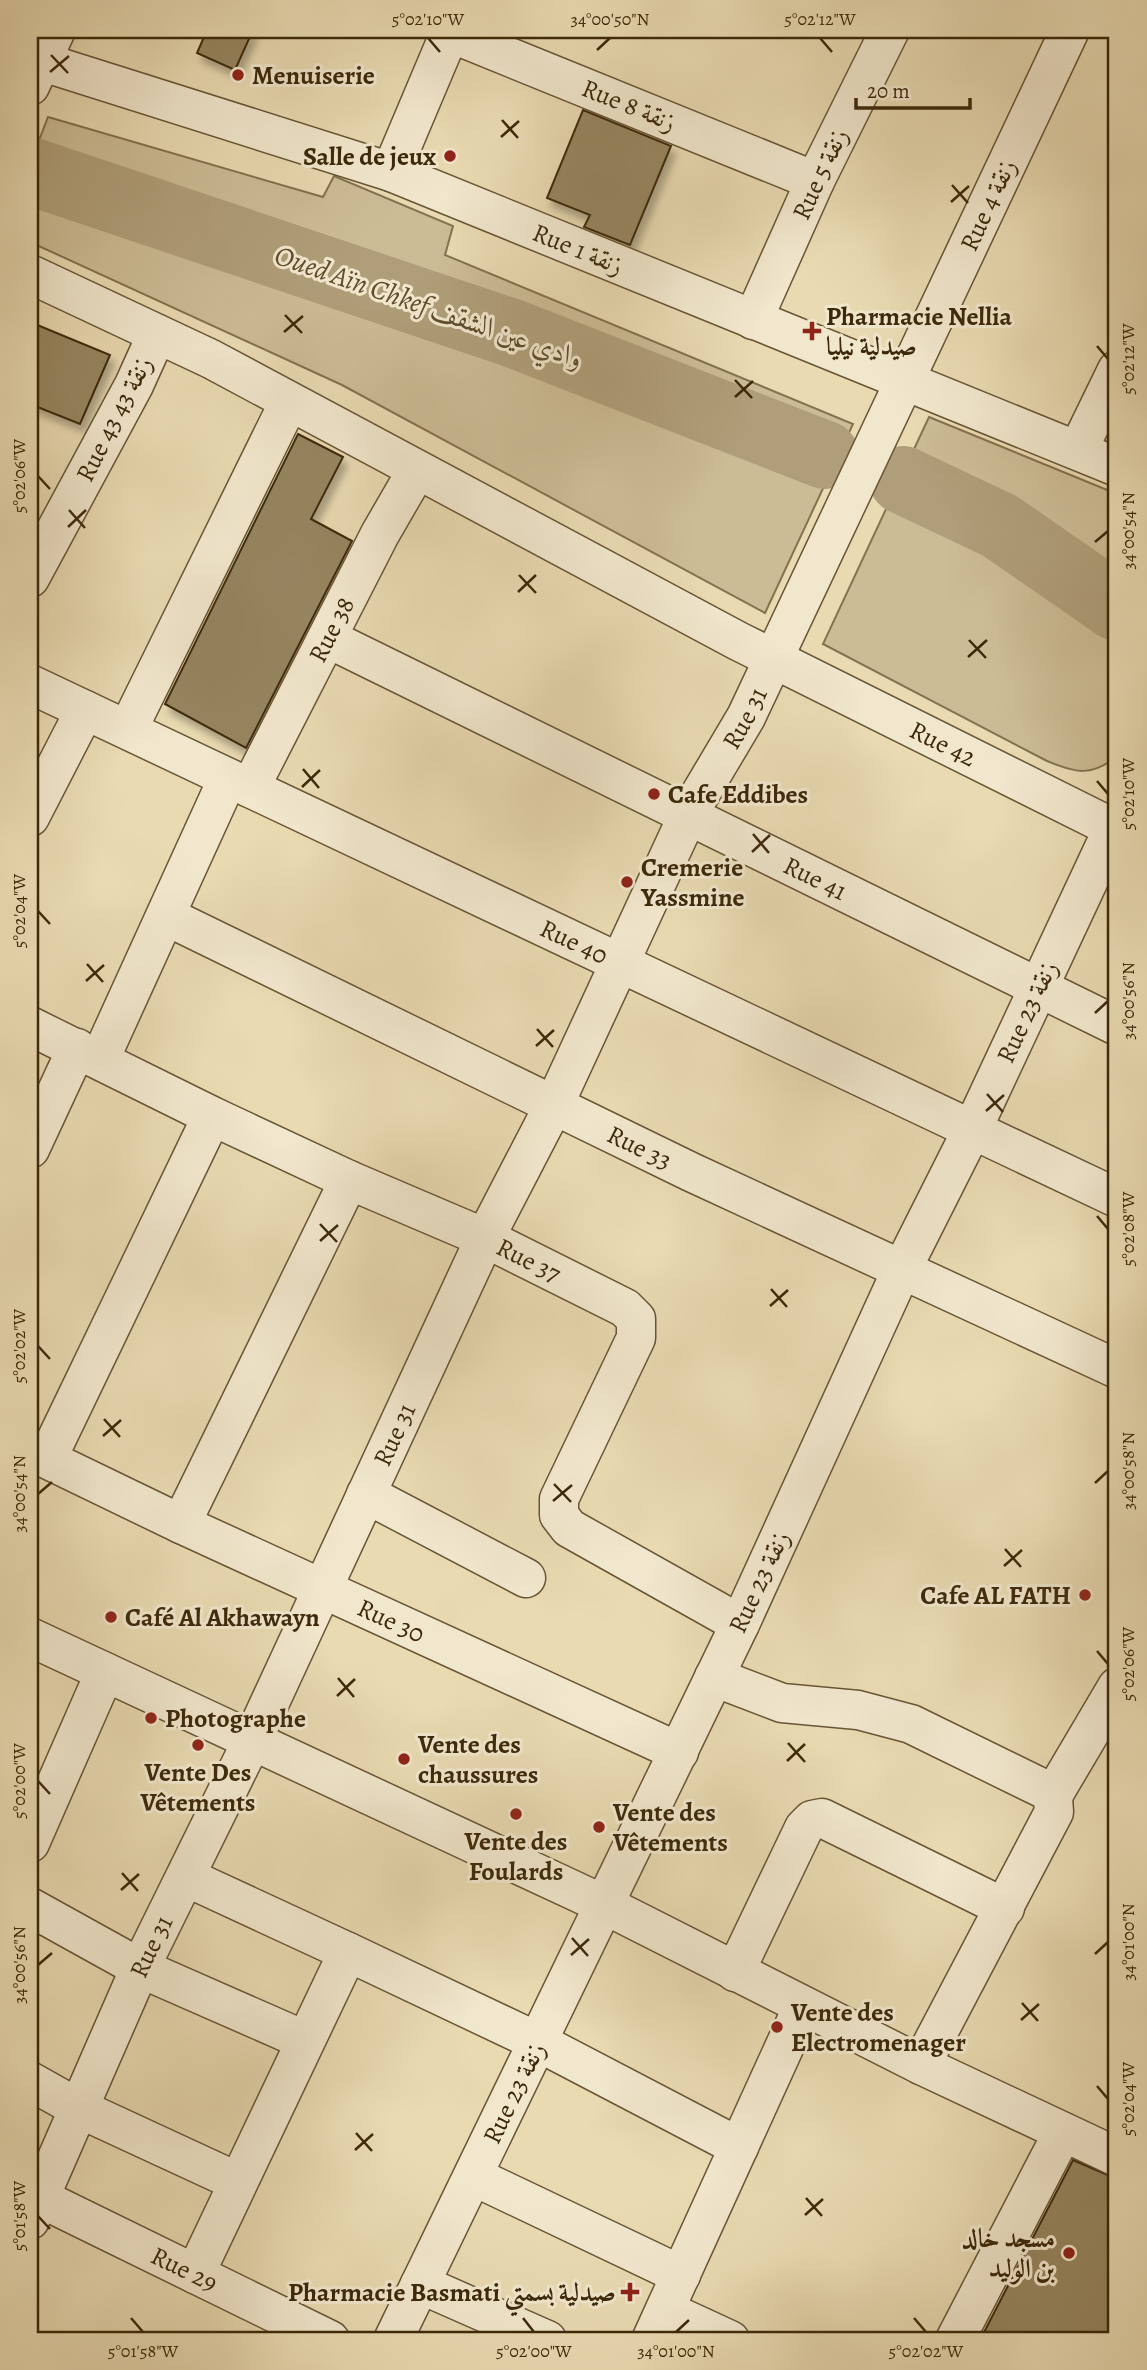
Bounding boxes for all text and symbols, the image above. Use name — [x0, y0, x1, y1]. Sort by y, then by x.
text: 5°02'10"W — [392, 7, 464, 31]
text: 34°00'50"N — [570, 7, 650, 31]
text: 5°02'12"W — [784, 7, 856, 31]
place label: Menuiserie — [252, 58, 375, 93]
scale bar — [856, 66, 970, 110]
marker: Menuiserie — [230, 67, 246, 83]
street label: Rue 8 زنقة — [577, 70, 681, 140]
text: 20 m — [867, 77, 910, 105]
street label: Rue 5 زنقة — [784, 123, 856, 225]
place label: Salle de jeux — [303, 139, 436, 174]
marker: Salle de jeux — [442, 148, 458, 164]
street label: Rue 4 زنقة — [951, 153, 1025, 257]
street label: Rue 1 زنقة — [527, 215, 629, 283]
water label: Oued Aïn Chkef وادي عين الشقف — [269, 236, 588, 381]
place label: Pharmacie Nellia صيدلية نيليا — [826, 299, 1013, 364]
marker: Pharmacie Nellia صيدلية نيليا — [804, 323, 820, 339]
text: 5°02'12"W — [1116, 323, 1140, 395]
street label: Rue 43 زنقة 43 — [67, 350, 161, 488]
text: 5°02'06"W — [7, 439, 31, 513]
text: 34°00'54"N — [1116, 492, 1140, 570]
street label: Rue 38 — [300, 591, 362, 668]
street label: Rue 31 — [713, 681, 775, 756]
street label: Rue 42 — [904, 712, 982, 775]
text: 5°02'10"W — [1116, 758, 1140, 830]
place label: Cafe Eddibes — [668, 777, 808, 812]
marker: Cafe Eddibes — [646, 786, 662, 802]
street label: Rue 41 — [778, 847, 853, 908]
place label: Cremerie Yassmine — [640, 850, 745, 915]
text: 5°02'04"W — [7, 874, 31, 948]
marker: Cremerie Yassmine — [619, 874, 635, 890]
street label: Rue 40 — [534, 910, 614, 972]
street label: Rue 23 زنقة — [988, 955, 1066, 1069]
text: 34°00'56"N — [1116, 962, 1140, 1040]
street label: Rue 33 — [602, 1116, 678, 1178]
text: 5°02'08"W — [1116, 1191, 1140, 1266]
street label: Rue 37 — [491, 1229, 567, 1291]
text: 5°02'02"W — [7, 1308, 31, 1383]
street label: Rue 31 — [364, 1397, 424, 1472]
text: 34°00'58"N — [1116, 1432, 1140, 1510]
text: 34°00'54"N — [7, 1455, 31, 1533]
street label: Rue 23 زنقة — [720, 1525, 798, 1639]
place label: Cafe AL FATH — [920, 1578, 1071, 1613]
marker: Cafe AL FATH — [1077, 1587, 1093, 1603]
street label: Rue 30 — [352, 1590, 431, 1651]
place label: Café Al Akhawayn — [125, 1600, 320, 1635]
marker: Café Al Akhawayn — [103, 1609, 119, 1625]
text: 5°02'06"W — [1116, 1627, 1140, 1701]
place label: Photographe — [165, 1701, 306, 1736]
marker: Photographe — [143, 1710, 159, 1726]
place label: Vente des chaussures — [417, 1727, 538, 1792]
marker: Vente Des Vêtements — [190, 1737, 206, 1753]
text: 5°02'00"W — [7, 1743, 31, 1819]
marker: Vente des chaussures — [396, 1751, 412, 1767]
place label: Vente Des Vêtements — [140, 1755, 255, 1820]
place label: Vente des Vêtements — [612, 1795, 728, 1860]
marker: Vente des Foulards — [508, 1806, 524, 1822]
marker: Vente des Vêtements — [591, 1819, 607, 1835]
place label: Vente des Foulards — [464, 1824, 567, 1889]
text: 34°01'00"N — [1116, 1903, 1140, 1981]
street label: Rue 31 — [120, 1909, 181, 1983]
text: 34°00'56"N — [7, 1926, 31, 2004]
place label: Vente des Electromenager — [790, 1995, 966, 2060]
marker: Vente des Electromenager — [769, 2019, 785, 2035]
street label: Rue 23 زنقة — [474, 2036, 554, 2150]
text: 5°02'04"W — [1116, 2062, 1140, 2136]
text: 5°01'58"W — [7, 2180, 31, 2251]
place label: مسجد خالد بن الوليد — [961, 2221, 1055, 2286]
street label: Rue 29 — [145, 2238, 224, 2300]
marker: مسجد خالد بن الوليد — [1061, 2245, 1077, 2261]
place label: Pharmacie Basmati صيدلية بسمتي — [288, 2275, 616, 2317]
marker: Pharmacie Basmati صيدلية بسمتي — [622, 2284, 638, 2300]
text: 5°01'58"W — [108, 2339, 179, 2363]
text: 5°02'00"W — [496, 2339, 572, 2363]
text: 34°01'00"N — [637, 2339, 715, 2363]
text: 5°02'02"W — [889, 2339, 964, 2363]

